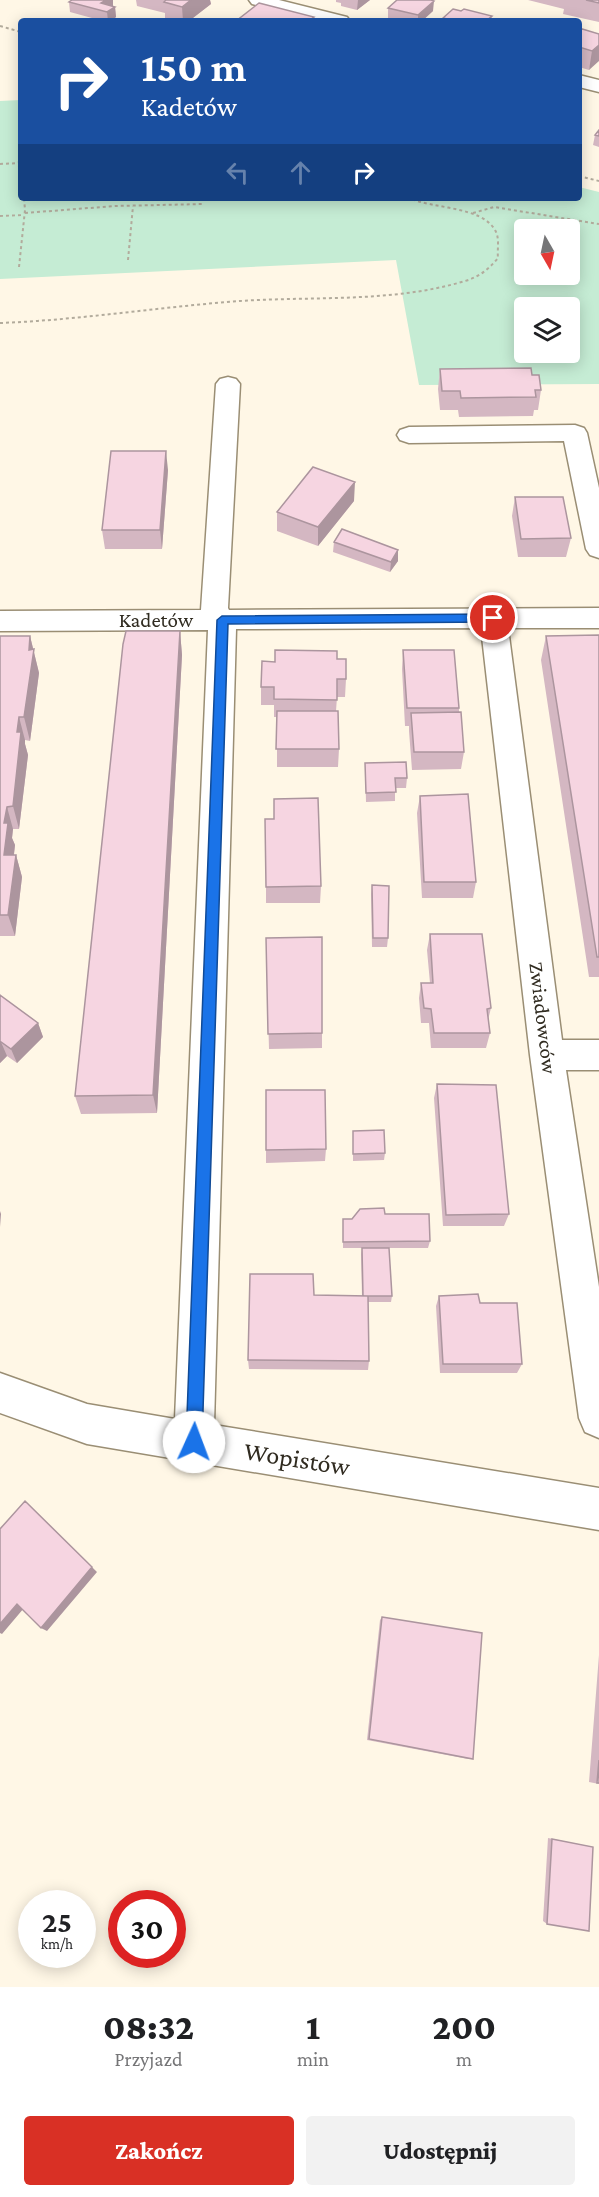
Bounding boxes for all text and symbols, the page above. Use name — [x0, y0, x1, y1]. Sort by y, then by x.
icon: right — [42, 42, 120, 120]
text: 150 m — [141, 43, 246, 90]
text: Kadetów — [141, 92, 237, 122]
icon: left — [221, 156, 254, 189]
icon: ahead — [284, 156, 317, 189]
icon: right — [347, 156, 380, 189]
north arrow — [514, 219, 580, 285]
map controls — [514, 219, 580, 363]
button: layers — [514, 297, 580, 363]
pin — [467, 592, 518, 643]
icon: arrive — [476, 601, 509, 634]
street label: Kadetów — [119, 608, 194, 632]
street label: Zwiadowców — [524, 961, 562, 1076]
position arrow — [162, 1410, 226, 1474]
street label: Wopistów — [242, 1436, 353, 1482]
speed limit sign: 30 — [108, 1890, 186, 1968]
text: 25 — [42, 1905, 72, 1938]
text: km/h — [41, 1936, 73, 1952]
text: 08:32 — [103, 2007, 194, 2047]
text: 1 — [306, 2007, 320, 2047]
text: 200 — [432, 2007, 496, 2047]
text: Przyjazd — [115, 2048, 182, 2070]
text: min — [297, 2048, 329, 2070]
text: m — [456, 2048, 472, 2070]
button: Zakończ — [24, 2116, 294, 2185]
button: Udostępnij — [306, 2116, 575, 2185]

